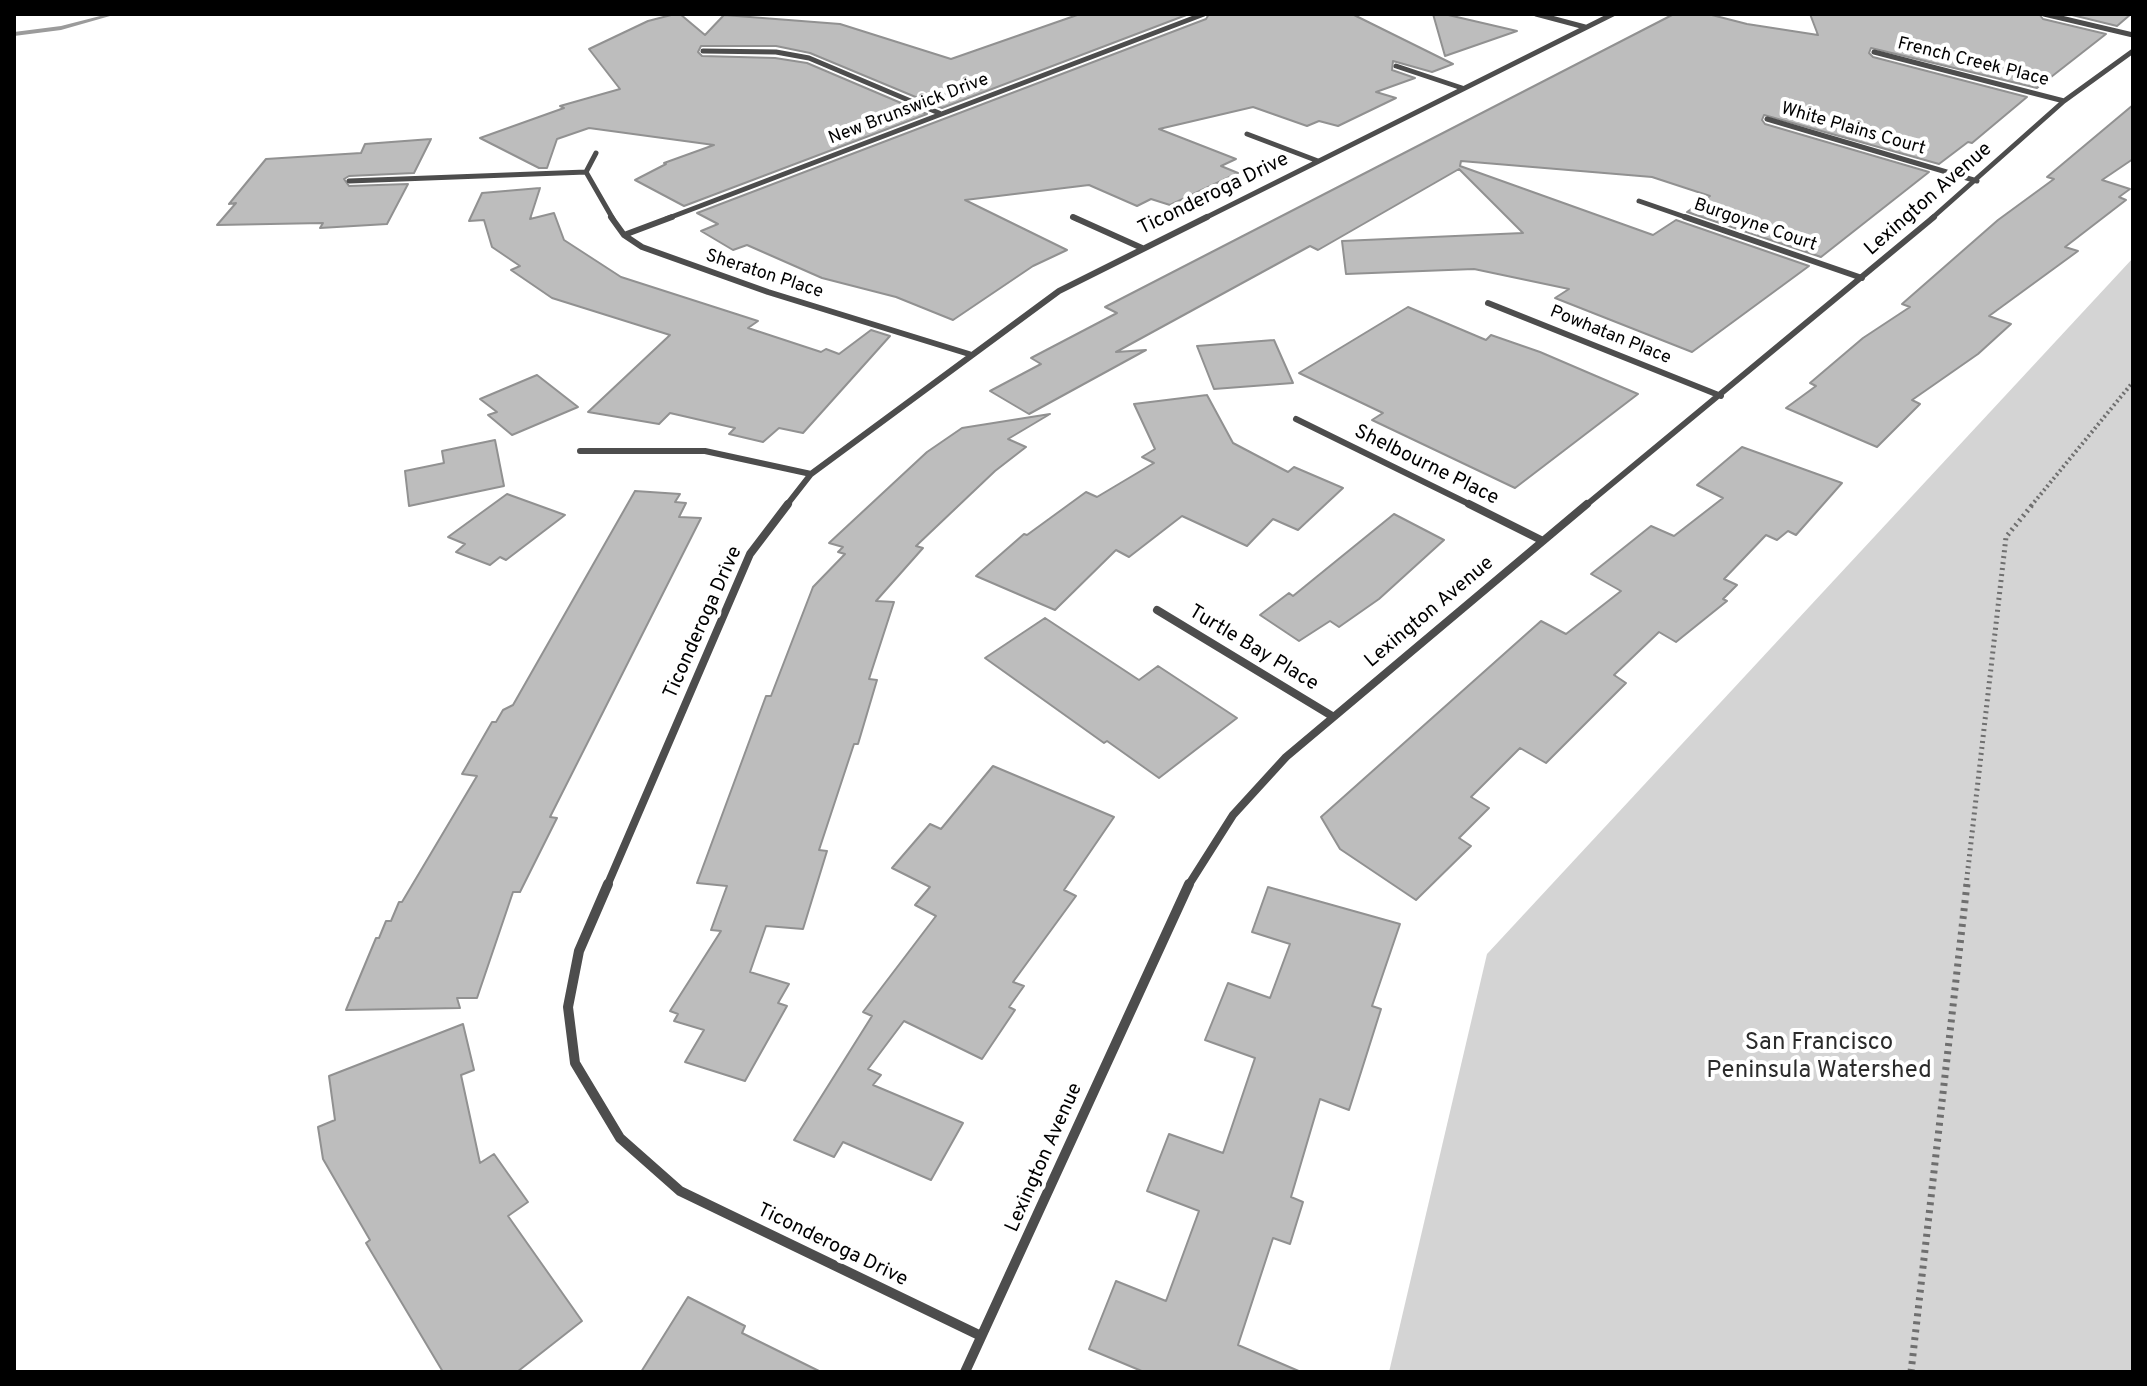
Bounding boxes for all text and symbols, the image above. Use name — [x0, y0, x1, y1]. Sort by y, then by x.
street label: French Creek Place — [1895, 34, 2051, 92]
street label: New Brunswick Drive — [826, 70, 992, 150]
street label: White Plains Court — [1778, 99, 1928, 161]
street label: Lexington Avenue — [1860, 138, 1998, 262]
street label: Ticonderoga Drive — [1135, 148, 1293, 242]
street label: Burgoyne Court — [1691, 195, 1819, 257]
street label: Sheraton Place — [702, 246, 826, 304]
street label: Powhatan Place — [1546, 302, 1674, 370]
street label: Shelbourne Place — [1350, 421, 1502, 511]
street label: Ticonderoga Drive — [660, 543, 748, 703]
street label: Lexington Avenue — [1361, 552, 1499, 674]
street label: Turtle Bay Place — [1184, 601, 1322, 697]
park label: San Francisco Peninsula Watershed — [1706, 1030, 1932, 1086]
street label: Lexington Avenue — [1001, 1080, 1089, 1236]
street label: Ticonderoga Drive — [753, 1199, 911, 1293]

